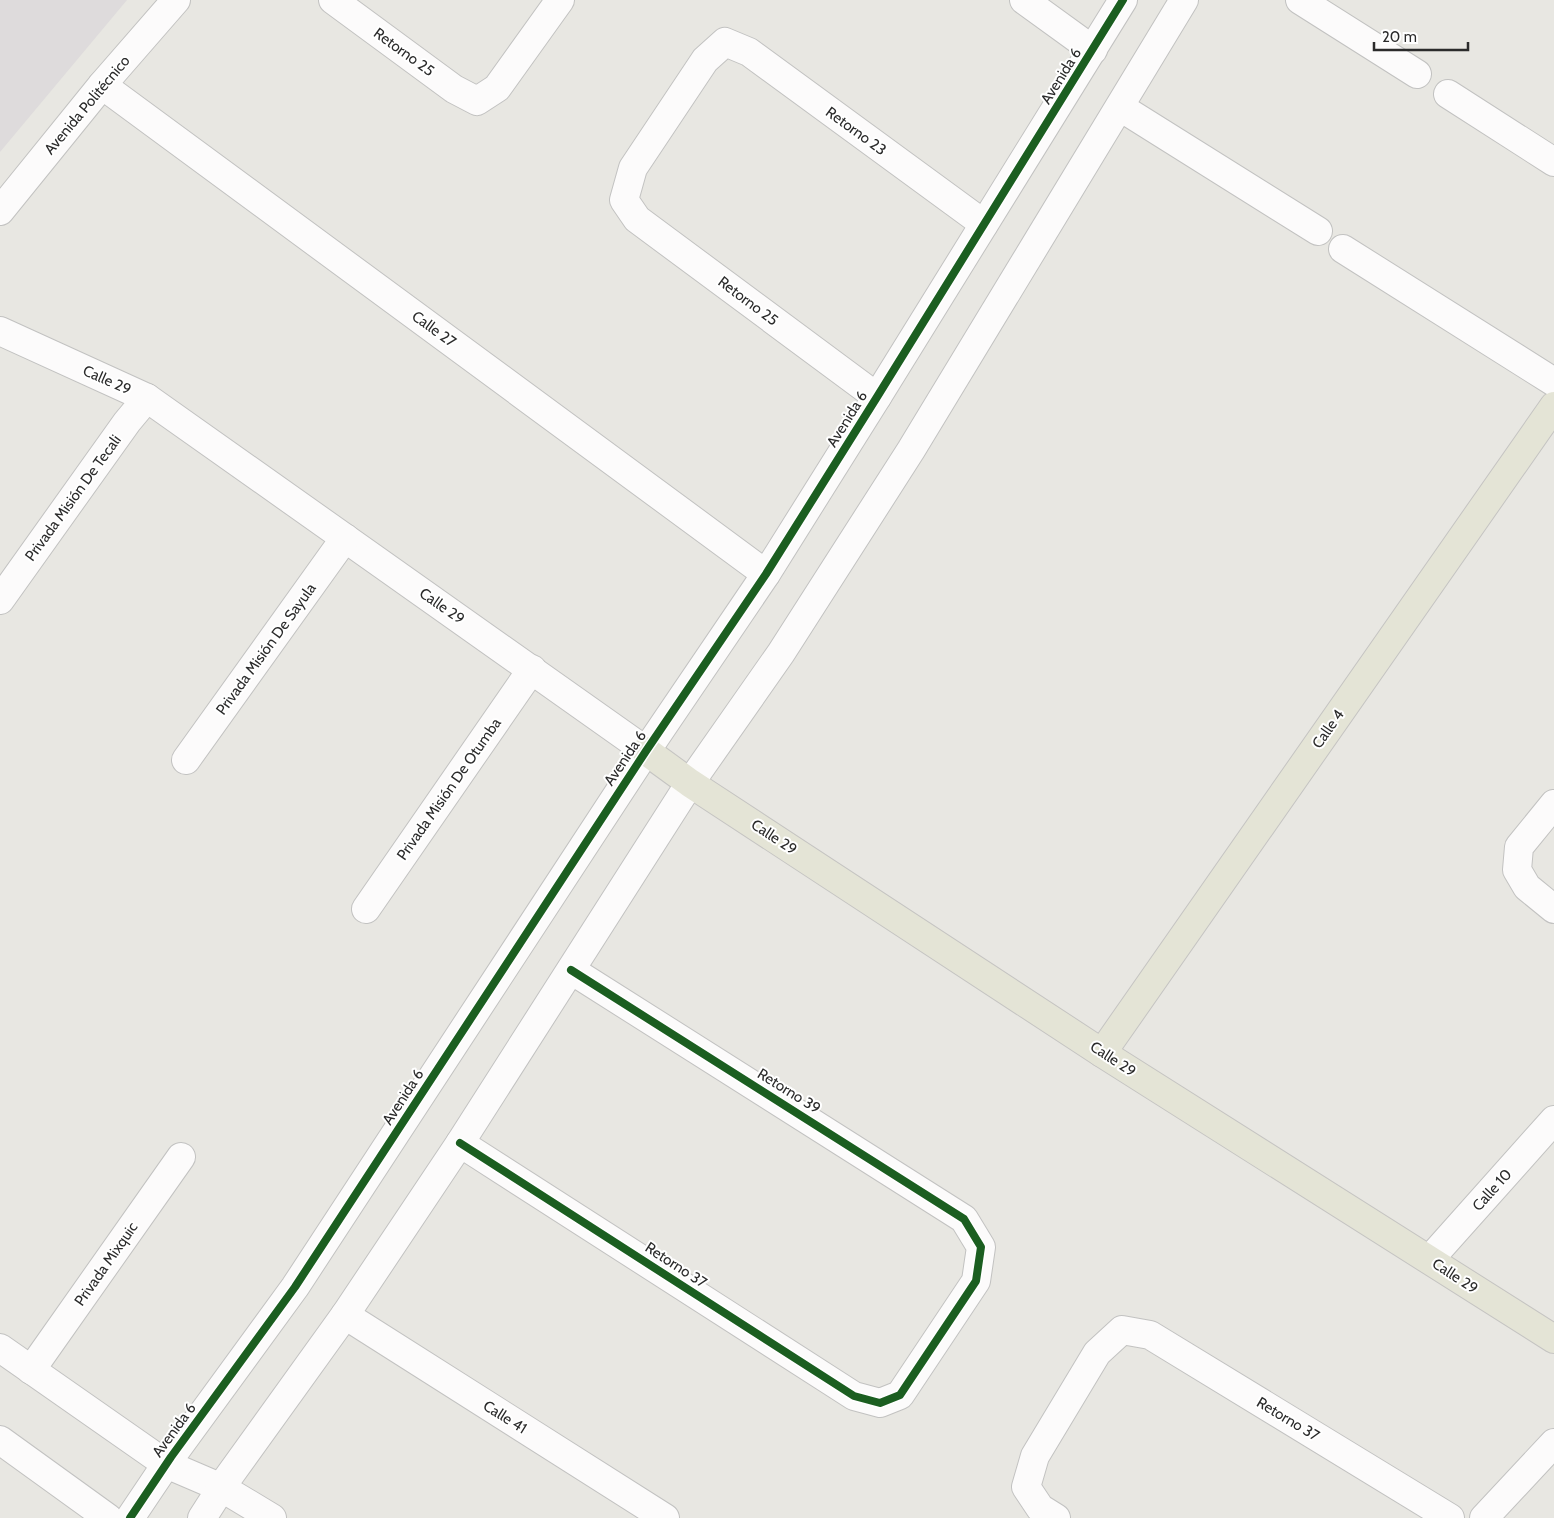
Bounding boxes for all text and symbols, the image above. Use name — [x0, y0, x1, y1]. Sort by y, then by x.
scale bar — [1374, 20, 1468, 52]
street label: Retorno 25 — [370, 24, 438, 80]
text: 20 m — [1382, 28, 1417, 46]
street label: Avenida 6 — [1037, 45, 1085, 107]
street label: Avenida Politécnico — [40, 52, 134, 158]
street label: Retorno 23 — [822, 103, 890, 159]
street label: Retorno 25 — [714, 273, 782, 329]
street label: Calle 27 — [409, 307, 460, 351]
street label: Calle 29 — [80, 361, 134, 399]
street label: Avenida 6 — [823, 388, 871, 450]
street label: Privada Misión De Tecali — [21, 431, 125, 565]
street label: Privada Misión De Sayula — [212, 579, 320, 718]
street label: Calle 29 — [416, 584, 468, 628]
street label: Calle 4 — [1308, 706, 1348, 752]
street label: Privada Misión De Otumba — [393, 714, 505, 864]
street label: Avenida 6 — [600, 727, 650, 789]
street label: Calle 29 — [748, 816, 800, 858]
street label: Calle 29 — [1087, 1038, 1139, 1080]
street label: Retorno 39 — [754, 1065, 824, 1117]
street label: Avenida 6 — [378, 1066, 428, 1128]
street label: Calle 10 — [1469, 1165, 1515, 1215]
street label: Privada Mixquic — [71, 1219, 142, 1309]
street label: Retorno 37 — [642, 1238, 711, 1292]
street label: Calle 29 — [1429, 1255, 1481, 1297]
street label: Retorno 37 — [1253, 1393, 1323, 1445]
street label: Calle 41 — [480, 1397, 530, 1437]
street label: Avenida 6 — [148, 1399, 200, 1461]

